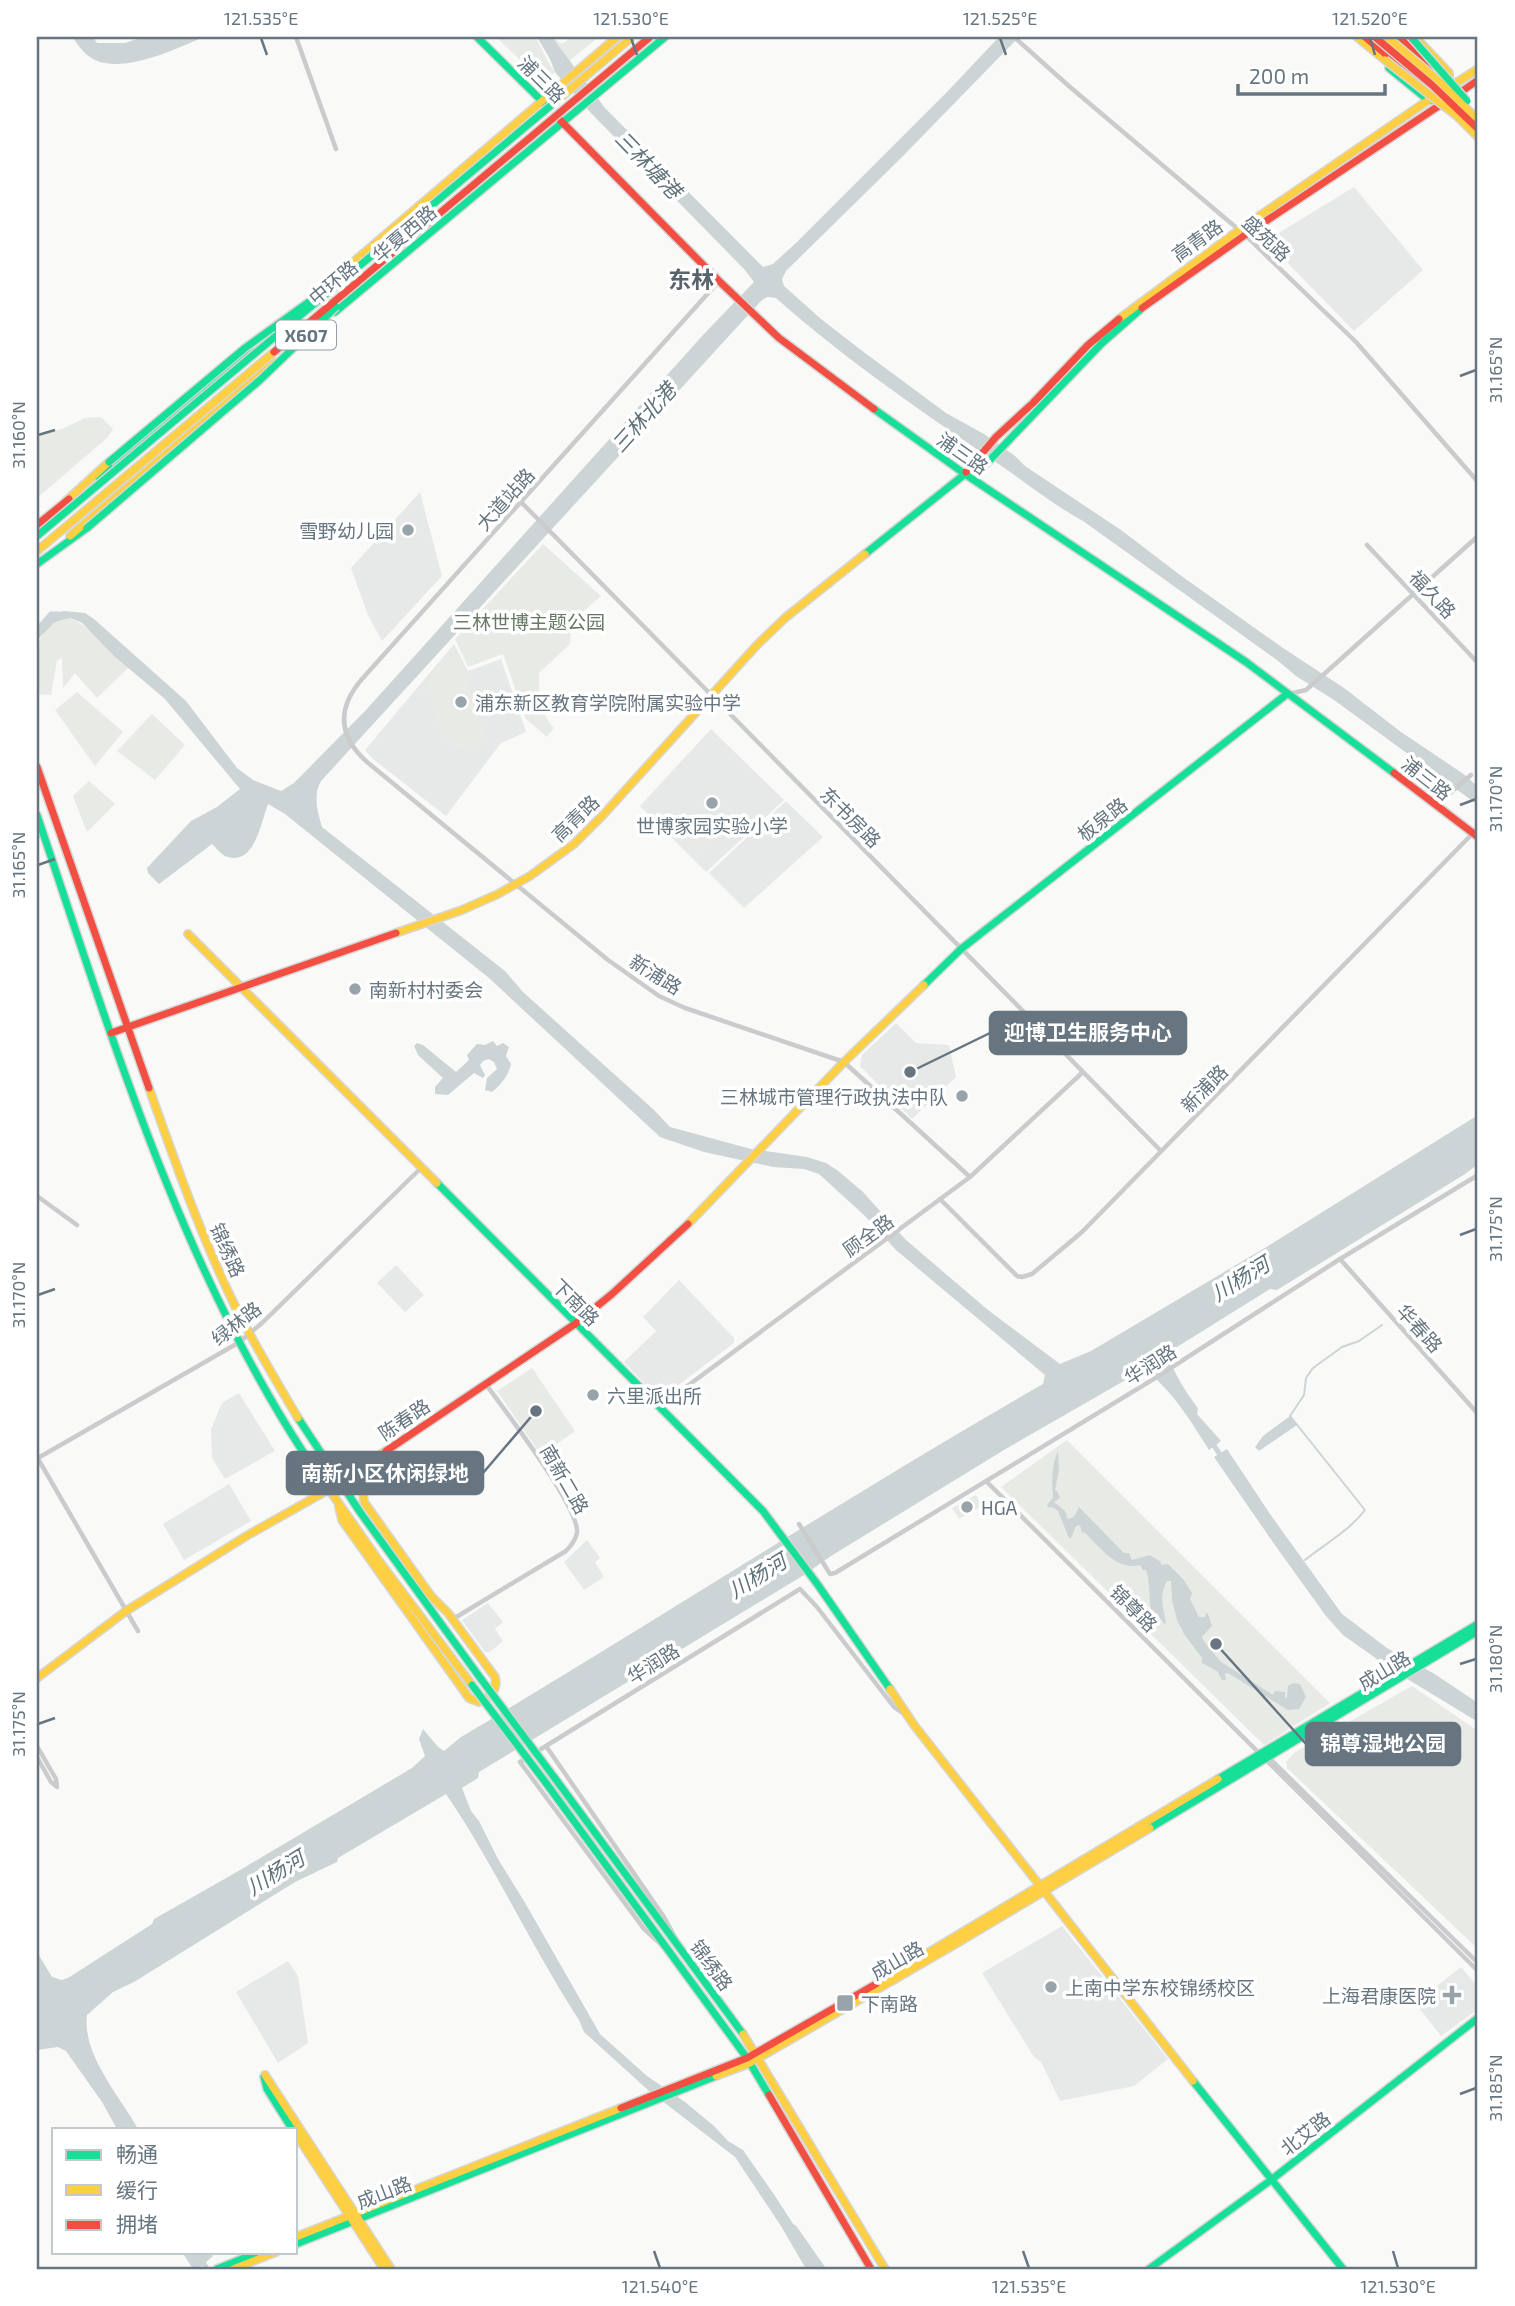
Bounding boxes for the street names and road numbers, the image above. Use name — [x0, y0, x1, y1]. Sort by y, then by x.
street label: 浦三路 — [514, 51, 570, 107]
street label: 华夏西路 — [367, 200, 441, 266]
street label: 盛苑路 — [1238, 210, 1296, 266]
street label: 高青路 — [1167, 214, 1227, 266]
street label: 中环路 — [304, 255, 362, 309]
road number: X607 — [276, 320, 336, 349]
street label: 浦三路 — [933, 427, 993, 479]
street label: 大道站路 — [471, 463, 539, 535]
street label: 福久路 — [1405, 565, 1461, 623]
street label: 浦三路 — [1397, 751, 1457, 805]
street label: 东书房路 — [816, 782, 886, 852]
street label: 高青路 — [547, 790, 603, 846]
street label: 板泉路 — [1072, 792, 1132, 846]
street label: 新浦路 — [626, 949, 686, 999]
street label: 新浦路 — [1176, 1060, 1232, 1116]
street label: 顾全路 — [838, 1209, 898, 1261]
street label: 锦绣路 — [206, 1219, 250, 1281]
street label: 下南路 — [548, 1274, 604, 1330]
street label: 绿林路 — [206, 1296, 266, 1350]
street label: 华春路 — [1392, 1299, 1448, 1357]
street label: 华润路 — [1120, 1339, 1180, 1389]
street label: 陈春路 — [374, 1394, 434, 1444]
street label: 南新二路 — [536, 1440, 594, 1518]
street label: 锦尊路 — [1106, 1580, 1162, 1636]
street label: 华润路 — [623, 1638, 683, 1688]
street label: 成山路 — [1354, 1645, 1414, 1695]
street label: 锦绣路 — [686, 1935, 738, 1995]
street label: 成山路 — [867, 1936, 927, 1984]
street label: 北艾路 — [1275, 2106, 1335, 2160]
street label: 成山路 — [353, 2171, 415, 2213]

